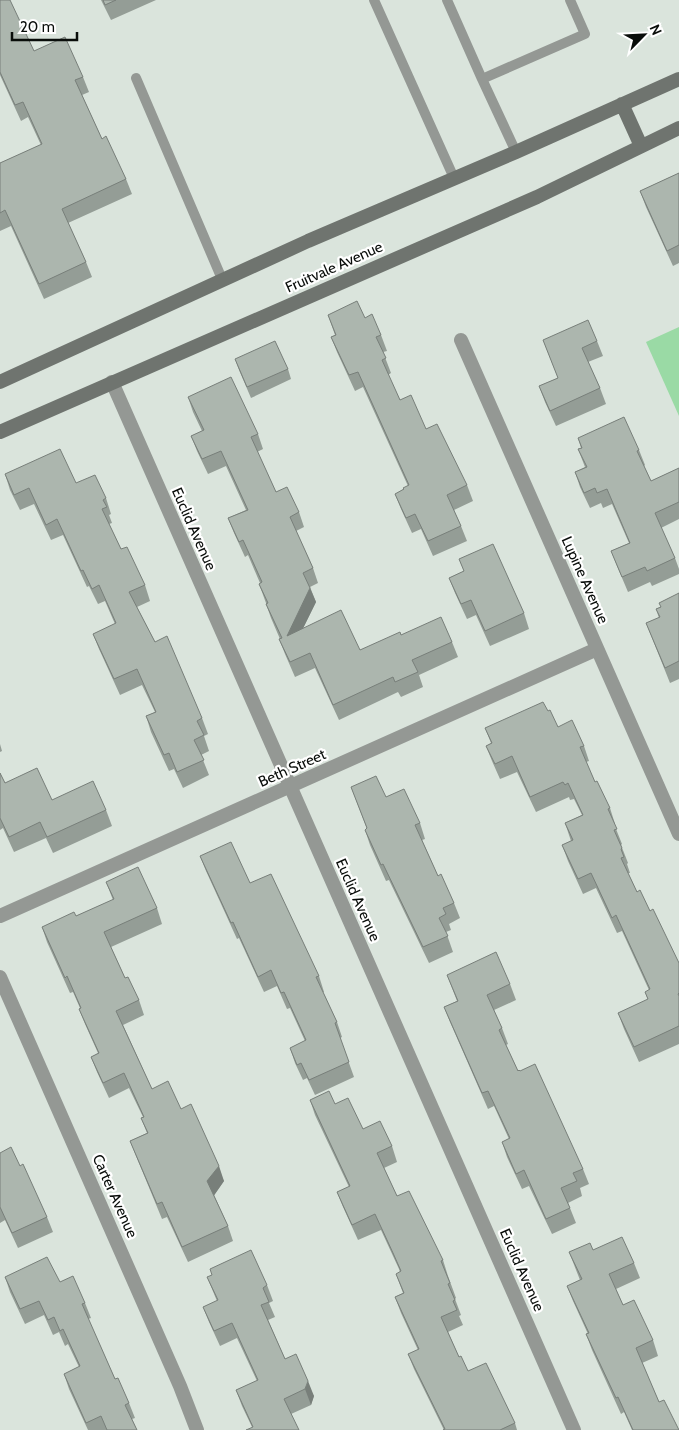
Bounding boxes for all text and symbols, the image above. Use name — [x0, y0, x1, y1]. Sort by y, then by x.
scale bar — [12, 10, 78, 42]
north arrow — [619, 10, 669, 60]
text: 20 m — [20, 18, 55, 36]
text: N — [646, 22, 666, 38]
street label: Fruitvale Avenue — [283, 237, 386, 296]
street label: Euclid Avenue — [168, 485, 220, 573]
street label: Lupine Avenue — [558, 533, 612, 627]
street label: Beth Street — [256, 745, 328, 791]
street label: Euclid Avenue — [332, 856, 384, 944]
street label: Carter Avenue — [89, 1151, 142, 1241]
street label: Euclid Avenue — [496, 1226, 548, 1314]

